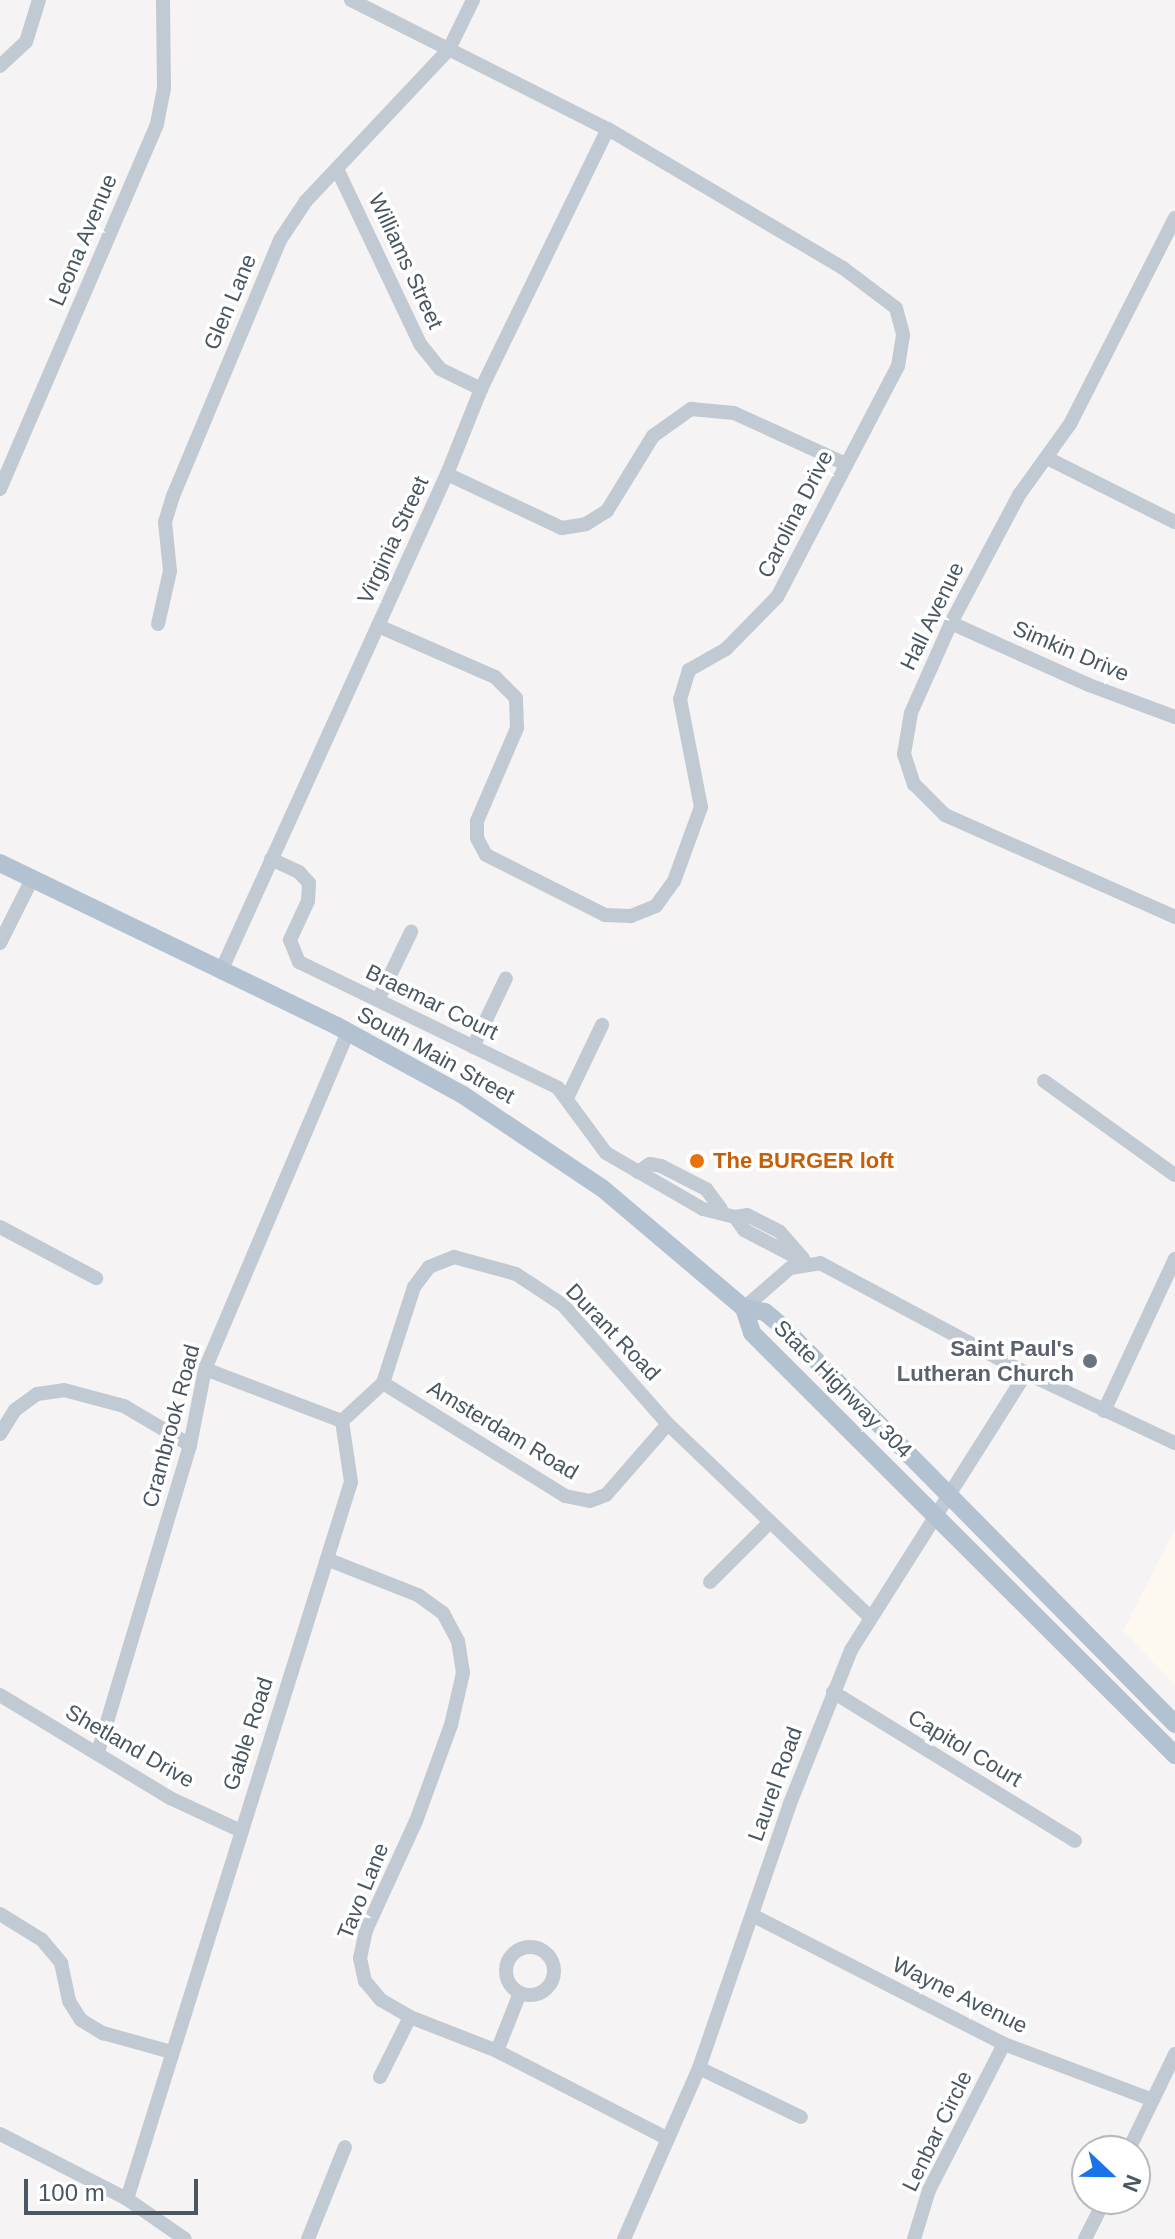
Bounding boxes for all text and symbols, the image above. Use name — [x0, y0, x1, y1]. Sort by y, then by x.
street label: Leona Avenue — [43, 170, 123, 310]
street label: Williams Street — [363, 189, 449, 333]
street label: Glen Lane — [198, 250, 262, 354]
street label: Carolina Drive — [752, 446, 838, 582]
street label: Virginia Street — [352, 472, 434, 608]
street label: Hall Avenue — [894, 557, 970, 675]
street label: Simkin Drive — [1009, 615, 1133, 687]
street label: Braemar Court — [361, 959, 503, 1045]
street label: South Main Street — [353, 1001, 519, 1109]
place label: The BURGER loft — [713, 1148, 894, 1174]
marker: The BURGER loft — [688, 1152, 706, 1170]
street label: Durant Road — [560, 1278, 666, 1386]
street label: State Highway 304 — [768, 1314, 918, 1464]
place label: Saint Paul's Lutheran Church — [897, 1335, 1074, 1386]
street label: Crambrook Road — [137, 1342, 205, 1510]
marker: Saint Paul's Lutheran Church — [1081, 1352, 1099, 1370]
street label: Amsterdam Road — [423, 1375, 583, 1485]
street label: Gable Road — [217, 1674, 279, 1794]
street label: Shetland Drive — [61, 1698, 199, 1794]
street label: Capitol Court — [903, 1704, 1027, 1792]
street label: Laurel Road — [742, 1723, 808, 1845]
street label: Tavo Lane — [332, 1839, 394, 1943]
street label: Wayne Avenue — [888, 1951, 1032, 2039]
street label: Lenbar Circle — [896, 2066, 978, 2196]
north arrow — [1071, 2135, 1151, 2215]
scale bar — [28, 2163, 202, 2213]
text: N — [1117, 2171, 1146, 2195]
text: 100 m — [38, 2179, 105, 2206]

